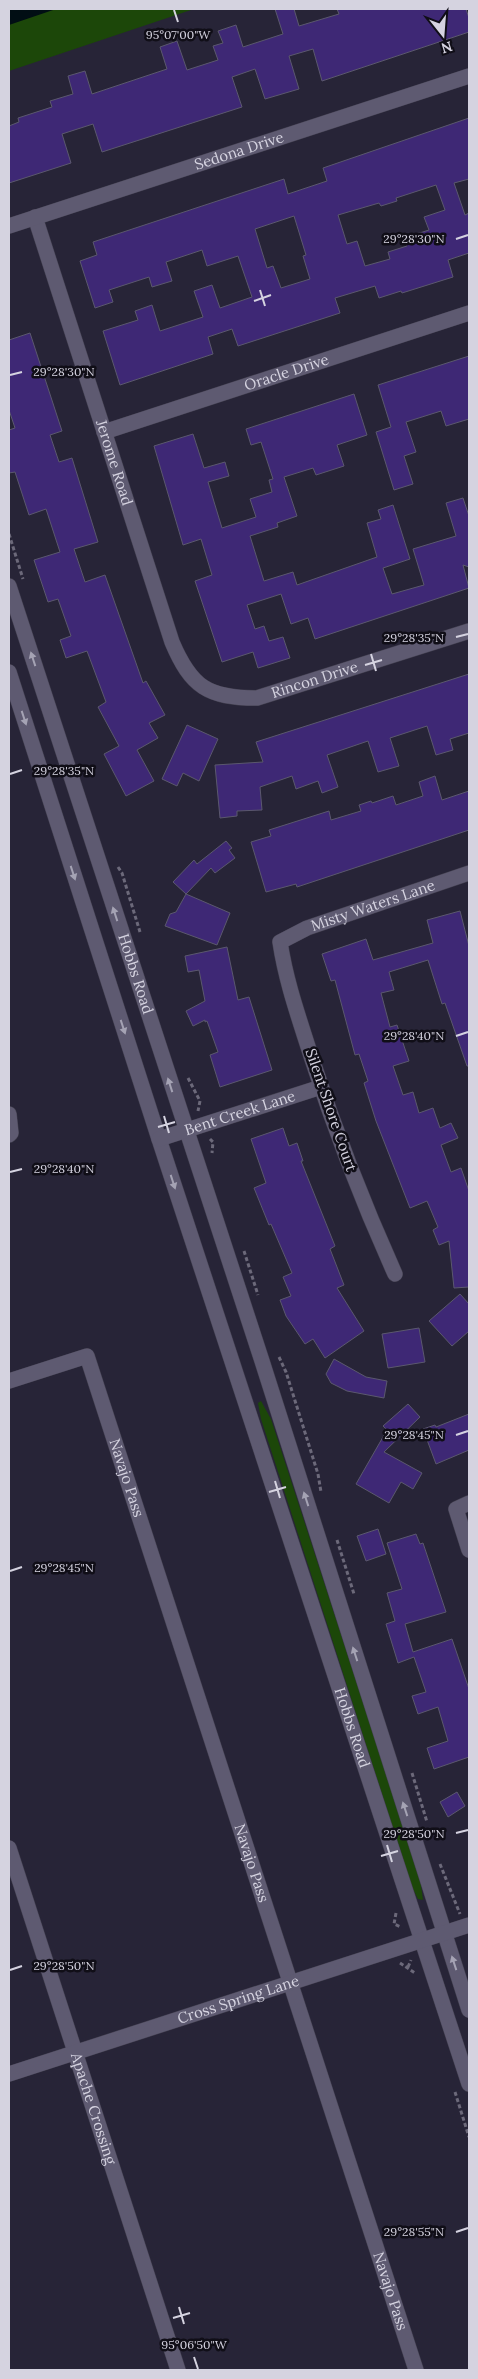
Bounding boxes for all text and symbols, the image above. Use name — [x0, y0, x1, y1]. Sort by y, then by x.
north arrow — [418, 10, 468, 60]
text: 95°07'00"W — [146, 27, 211, 42]
text: N — [439, 37, 455, 58]
street label: Sedona Drive — [192, 127, 286, 174]
text: 29°28'30"N — [383, 231, 445, 246]
street label: Oracle Drive — [242, 349, 331, 395]
text: 29°28'30"N — [33, 364, 95, 379]
street label: Jerome Road — [92, 416, 137, 508]
text: 29°28'35"N — [384, 630, 444, 645]
one-way arrow — [28, 652, 36, 667]
street label: Rincon Drive — [269, 657, 360, 702]
one-way arrow — [20, 711, 28, 726]
text: 29°28'35"N — [34, 763, 94, 778]
one-way arrow — [70, 865, 78, 880]
street label: Misty Waters Lane — [308, 875, 437, 935]
one-way arrow — [111, 906, 119, 921]
street label: Hobbs Road — [114, 931, 158, 1016]
one-way arrow — [120, 1020, 127, 1035]
text: 29°28'40"N — [384, 1028, 444, 1043]
street label: Silent Shore Court — [302, 1046, 362, 1174]
one-way arrow — [166, 1077, 174, 1092]
street label: Bent Creek Lane — [182, 1086, 298, 1139]
text: 29°28'40"N — [34, 1161, 94, 1176]
one-way arrow — [170, 1175, 178, 1190]
text: 29°28'45"N — [384, 1427, 444, 1442]
street label: Navajo Pass — [105, 1436, 149, 1519]
one-way arrow — [301, 1491, 309, 1506]
text: 29°28'45"N — [34, 1560, 94, 1575]
one-way arrow — [351, 1646, 359, 1661]
street label: Hobbs Road — [331, 1685, 375, 1770]
one-way arrow — [400, 1801, 408, 1816]
street label: Navajo Pass — [230, 1821, 274, 1905]
text: 29°28'50"N — [383, 1826, 445, 1841]
one-way arrow — [450, 1956, 458, 1971]
text: 29°28'50"N — [33, 1958, 95, 1973]
street label: Cross Spring Lane — [175, 1971, 301, 2028]
street label: Apache Crossing — [67, 2049, 121, 2167]
text: 29°28'55"N — [384, 2224, 444, 2239]
street label: Navajo Pass — [369, 2249, 412, 2333]
text: 95°06'50"W — [161, 2337, 228, 2352]

